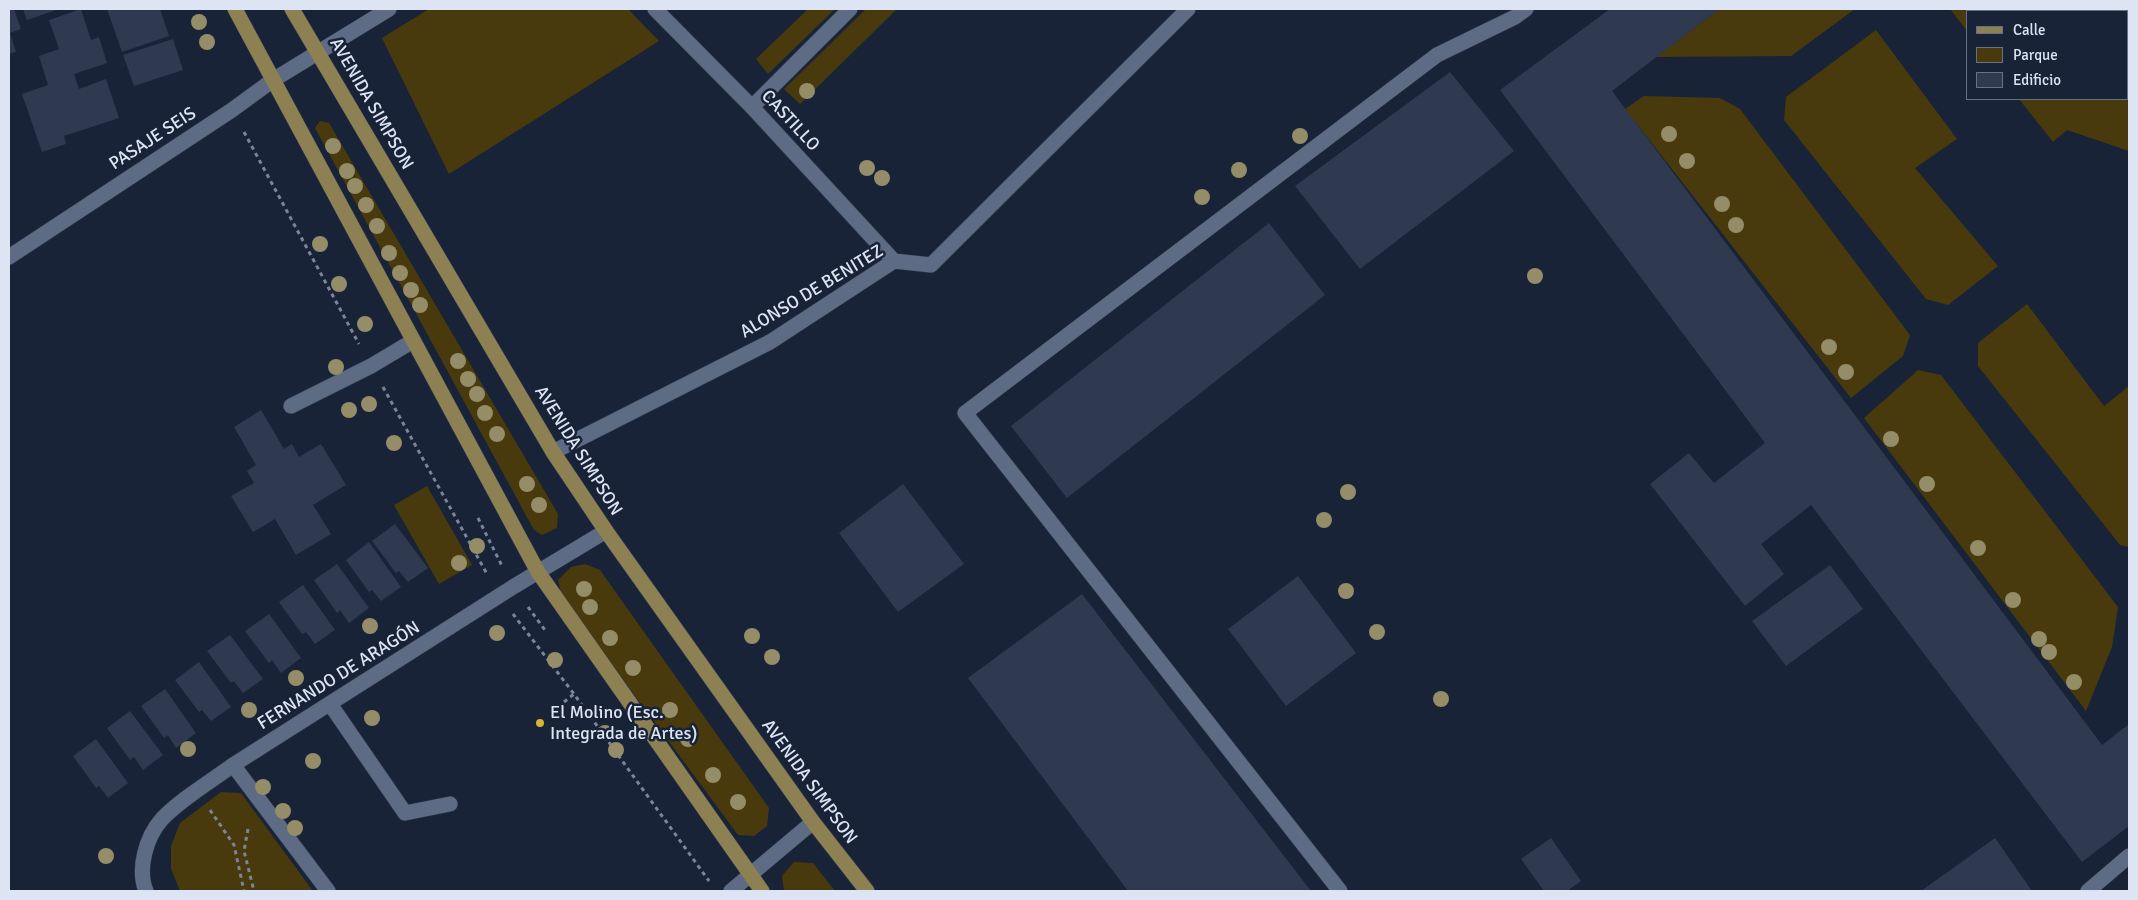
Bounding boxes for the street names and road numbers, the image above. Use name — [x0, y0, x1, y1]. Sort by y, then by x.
street label: AVENIDA SIMPSON — [325, 34, 417, 174]
street label: CASTILLO — [756, 86, 824, 156]
street label: PASAJE SEIS — [106, 103, 200, 175]
street label: ALONSO DE BENITEZ — [736, 241, 888, 343]
street label: AVENIDA SIMPSON — [529, 382, 627, 520]
street label: FERNANDO DE ARAGÓN — [254, 617, 424, 735]
street label: AVENIDA SIMPSON — [757, 716, 861, 848]

